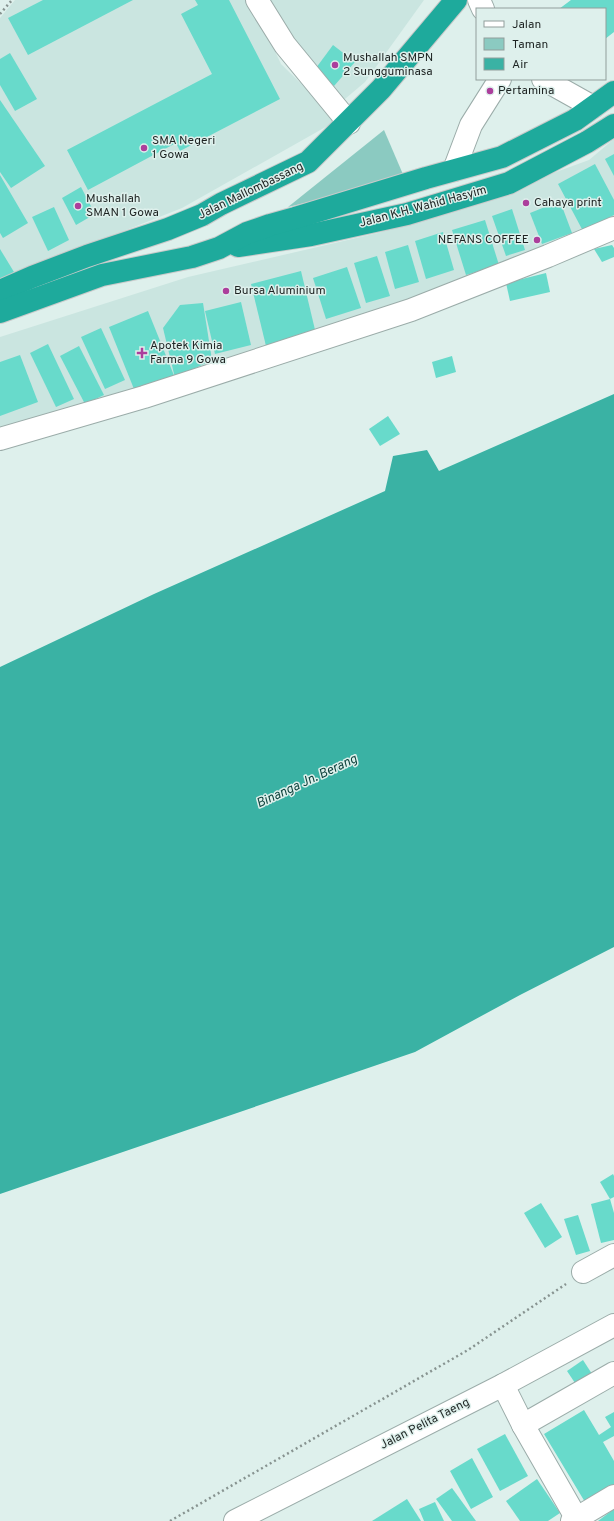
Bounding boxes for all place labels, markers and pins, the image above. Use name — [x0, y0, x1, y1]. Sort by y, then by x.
place label: Mushallah SMPN 2 Sungguminasa — [343, 50, 433, 80]
marker: Mushallah SMPN 2 Sungguminasa — [330, 60, 340, 70]
place label: Pertamina — [498, 83, 554, 99]
marker: Pertamina — [485, 86, 495, 96]
place label: SMA Negeri 1 Gowa — [152, 133, 215, 163]
marker: SMA Negeri 1 Gowa — [139, 143, 149, 153]
place label: Mushallah SMAN 1 Gowa — [86, 191, 159, 221]
place label: Cahaya print — [534, 195, 602, 211]
marker: Cahaya print — [521, 198, 531, 208]
marker: Mushallah SMAN 1 Gowa — [73, 201, 83, 211]
place label: NEFANS COFFEE — [438, 232, 529, 248]
marker: NEFANS COFFEE — [532, 235, 542, 245]
place label: Bursa Aluminium — [234, 283, 326, 299]
marker: Bursa Aluminium — [221, 286, 231, 296]
place label: Apotek Kimia Farma 9 Gowa — [150, 338, 226, 368]
marker: Apotek Kimia Farma 9 Gowa — [137, 348, 147, 358]

